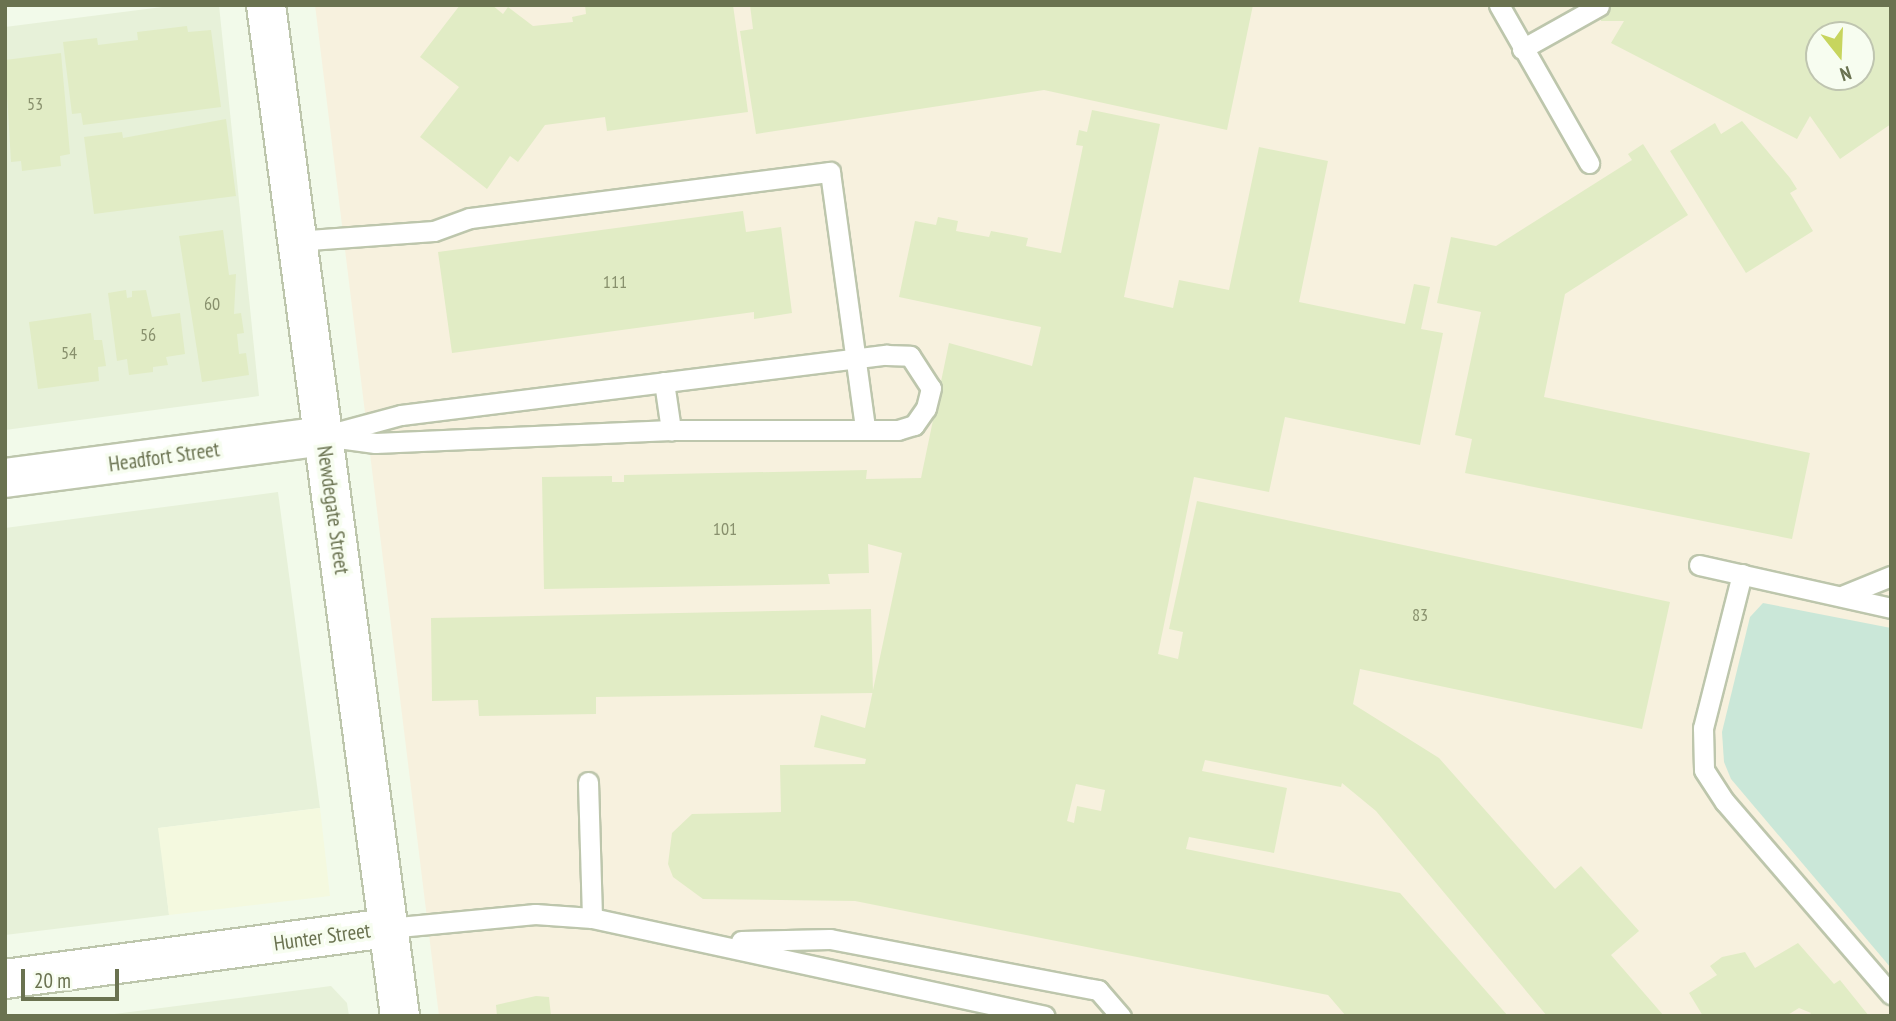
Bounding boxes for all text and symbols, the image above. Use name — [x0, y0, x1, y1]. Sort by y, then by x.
north arrow — [1805, 21, 1875, 91]
text: N — [1837, 61, 1854, 87]
house number: 53 — [27, 93, 43, 115]
house number: 111 — [603, 271, 627, 293]
house number: 60 — [204, 293, 220, 315]
house number: 56 — [140, 324, 156, 346]
house number: 54 — [61, 342, 77, 364]
street label: Headfort Street — [107, 437, 221, 477]
street label: Newdegate Street — [312, 444, 354, 576]
house number: 101 — [713, 518, 737, 540]
house number: 83 — [1412, 604, 1428, 626]
street label: Hunter Street — [272, 918, 372, 956]
scale bar — [24, 954, 122, 998]
text: 20 m — [34, 967, 71, 994]

